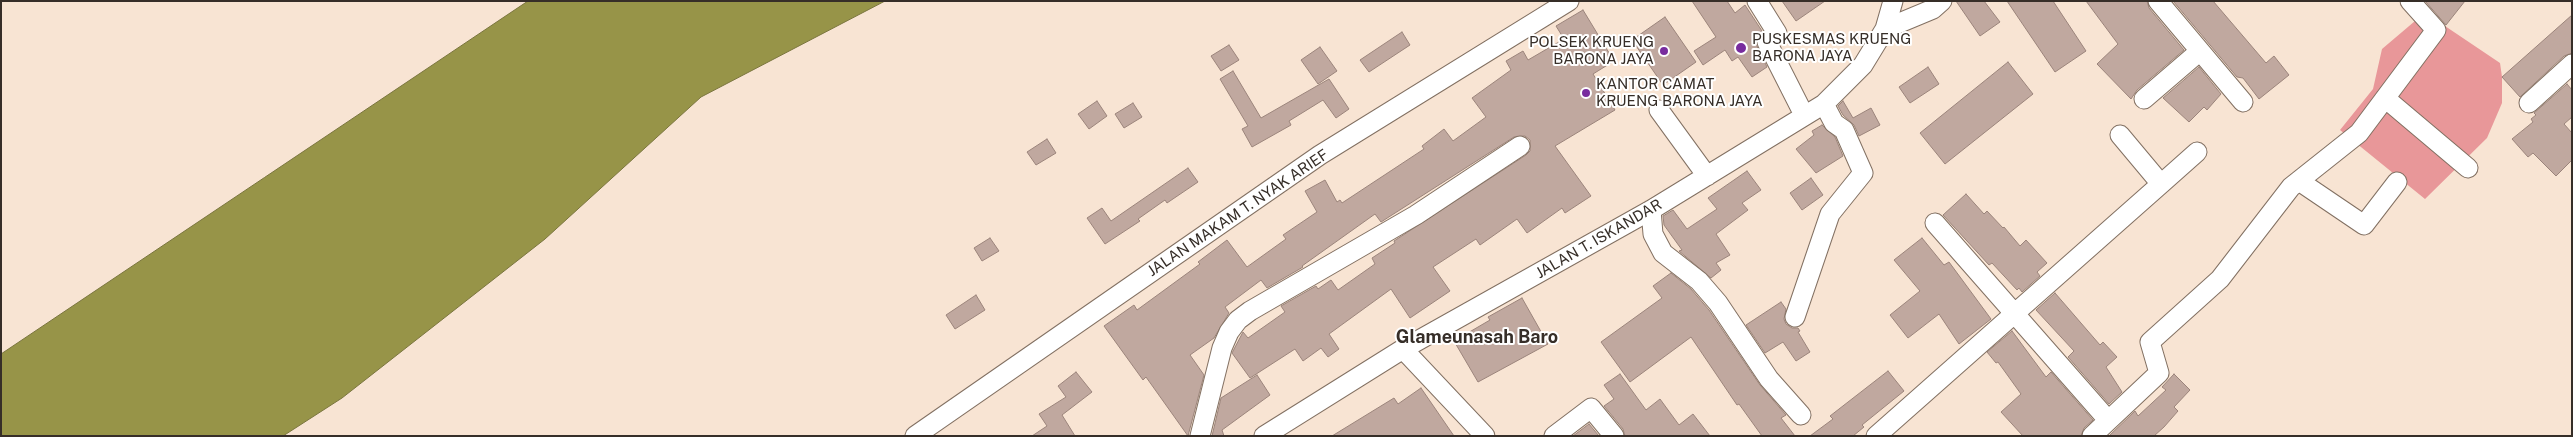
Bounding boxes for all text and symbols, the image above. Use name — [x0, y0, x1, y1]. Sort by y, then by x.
place label: PUSKESMAS KRUENG BARONA JAYA — [1752, 30, 1911, 65]
place label: POLSEK KRUENG BARONA JAYA — [1529, 33, 1654, 68]
marker: PUSKESMAS KRUENG BARONA JAYA — [1734, 41, 1748, 55]
marker: POLSEK KRUENG BARONA JAYA — [1658, 45, 1670, 57]
place label: KANTOR CAMAT KRUENG BARONA JAYA — [1596, 75, 1763, 110]
marker: KANTOR CAMAT KRUENG BARONA JAYA — [1580, 87, 1592, 99]
street label: JALAN MAKAM T. NYAK ARIEF — [1144, 146, 1332, 280]
street label: JALAN T. ISKANDAR — [1533, 196, 1665, 282]
district label: Glameunasah Baro — [1396, 326, 1558, 348]

